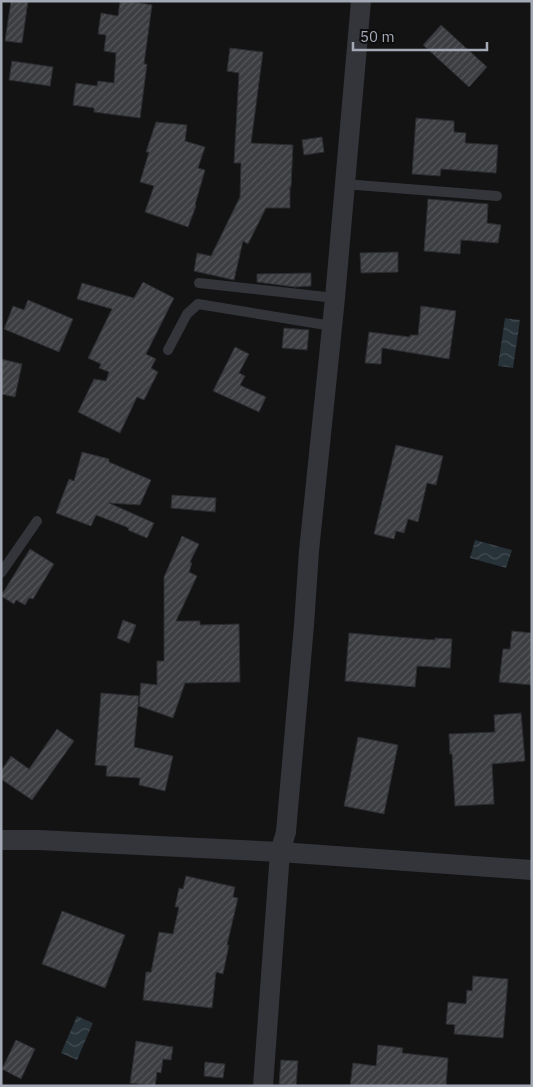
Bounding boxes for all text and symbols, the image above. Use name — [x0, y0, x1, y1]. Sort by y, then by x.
scale bar — [353, 20, 487, 52]
text: 50 m — [360, 27, 395, 46]

